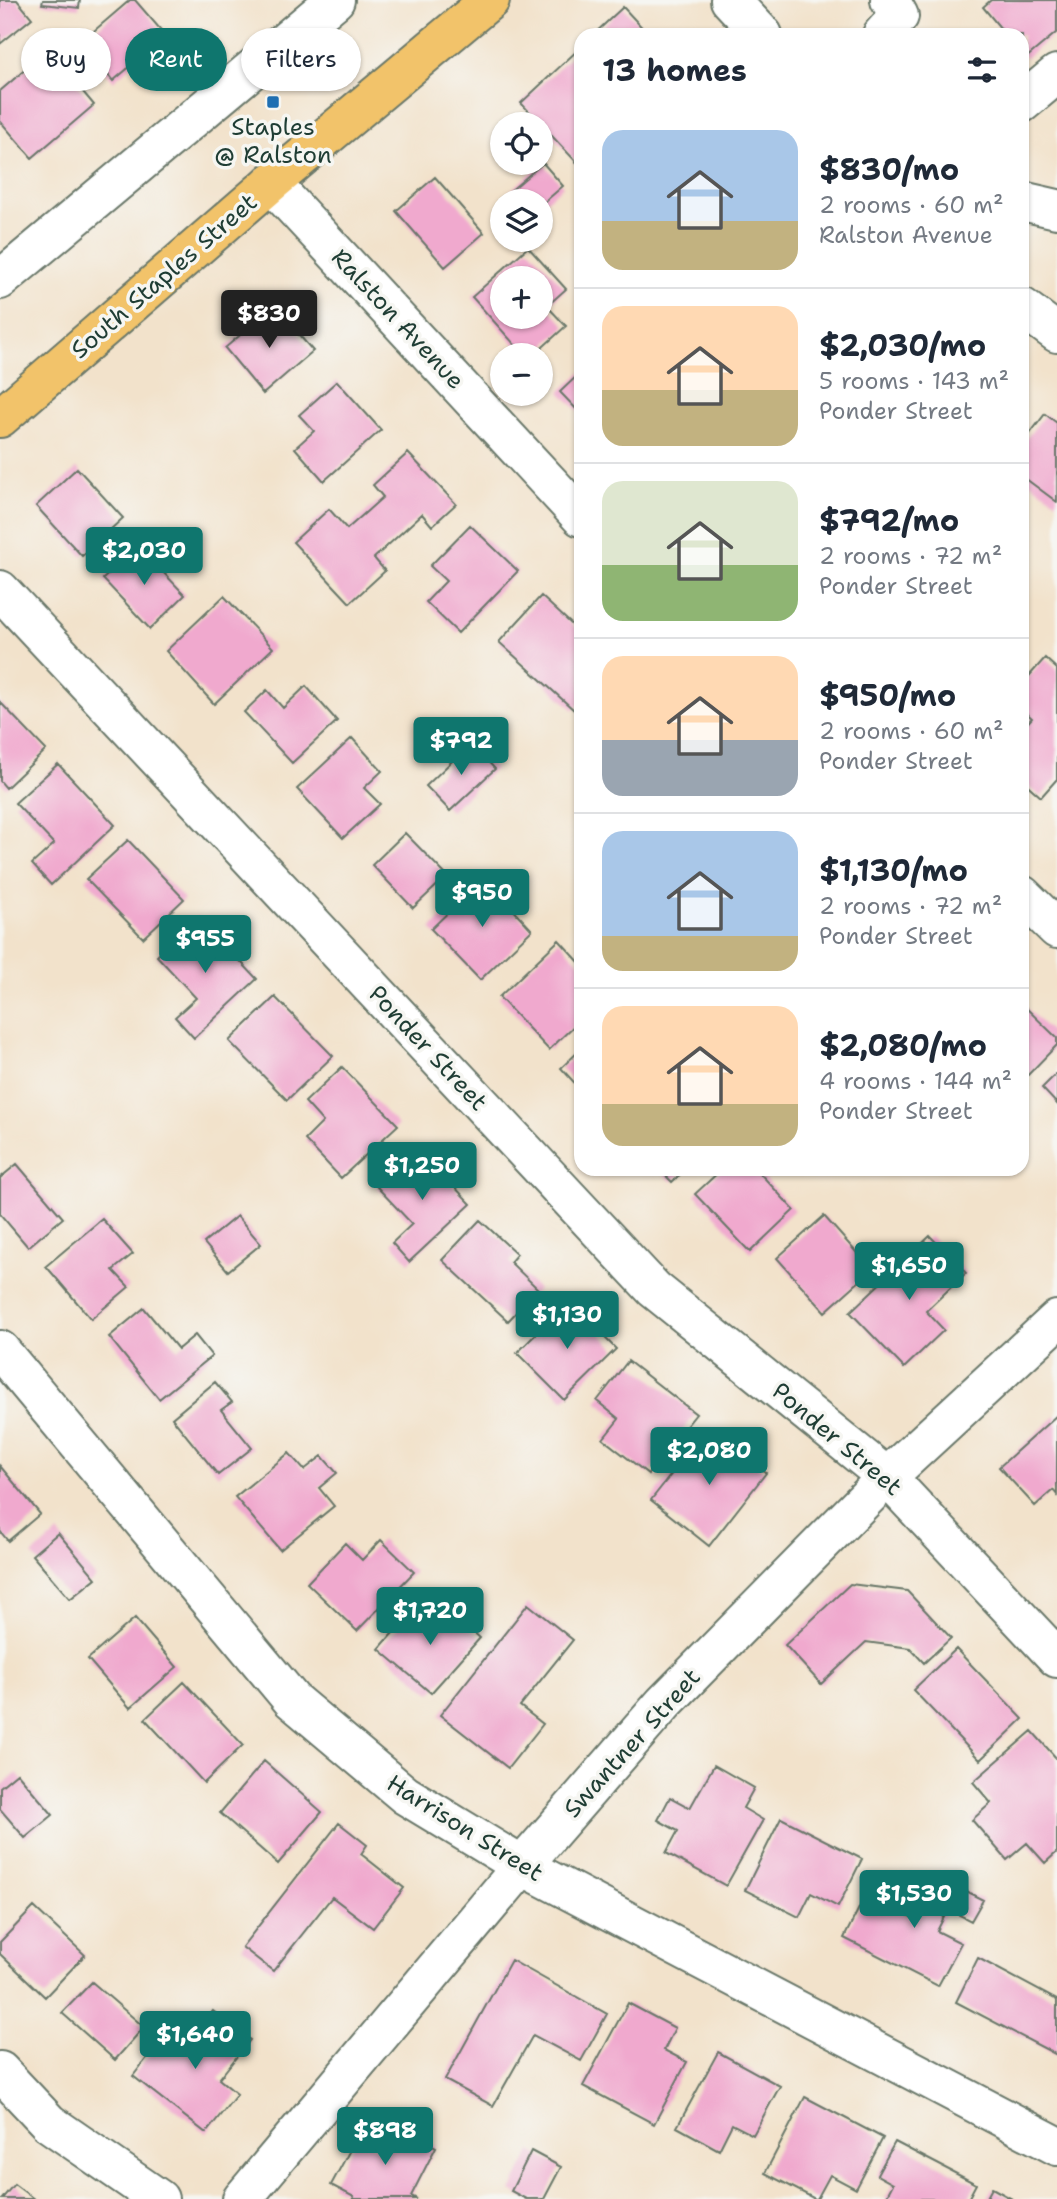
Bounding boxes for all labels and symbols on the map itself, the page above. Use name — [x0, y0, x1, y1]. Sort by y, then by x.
marker: Staples @ Ralston — [265, 94, 281, 110]
place label: Staples @ Ralston — [214, 111, 332, 171]
street label: South Staples Street — [64, 186, 264, 366]
street label: Ralston Avenue — [324, 242, 472, 396]
pin: $830 — [228, 290, 310, 350]
pin: $2,030 — [87, 528, 201, 587]
pin: $792 — [420, 718, 502, 777]
pin: $950 — [441, 870, 523, 929]
pin: $955 — [164, 916, 246, 975]
street label: Ponder Street — [362, 978, 494, 1118]
pin: $1,250 — [365, 1142, 479, 1202]
pin: $1,650 — [852, 1242, 966, 1302]
pin: $1,130 — [510, 1292, 624, 1351]
street label: Ponder Street — [765, 1375, 909, 1503]
pin: $2,080 — [652, 1428, 766, 1487]
pin: $1,720 — [373, 1588, 487, 1647]
street label: Swantner Street — [557, 1662, 707, 1824]
street label: Harrison Street — [381, 1767, 549, 1889]
pin: $1,530 — [857, 1870, 971, 1930]
pin: $1,640 — [138, 2011, 252, 2071]
pin: $898 — [344, 2108, 426, 2167]

